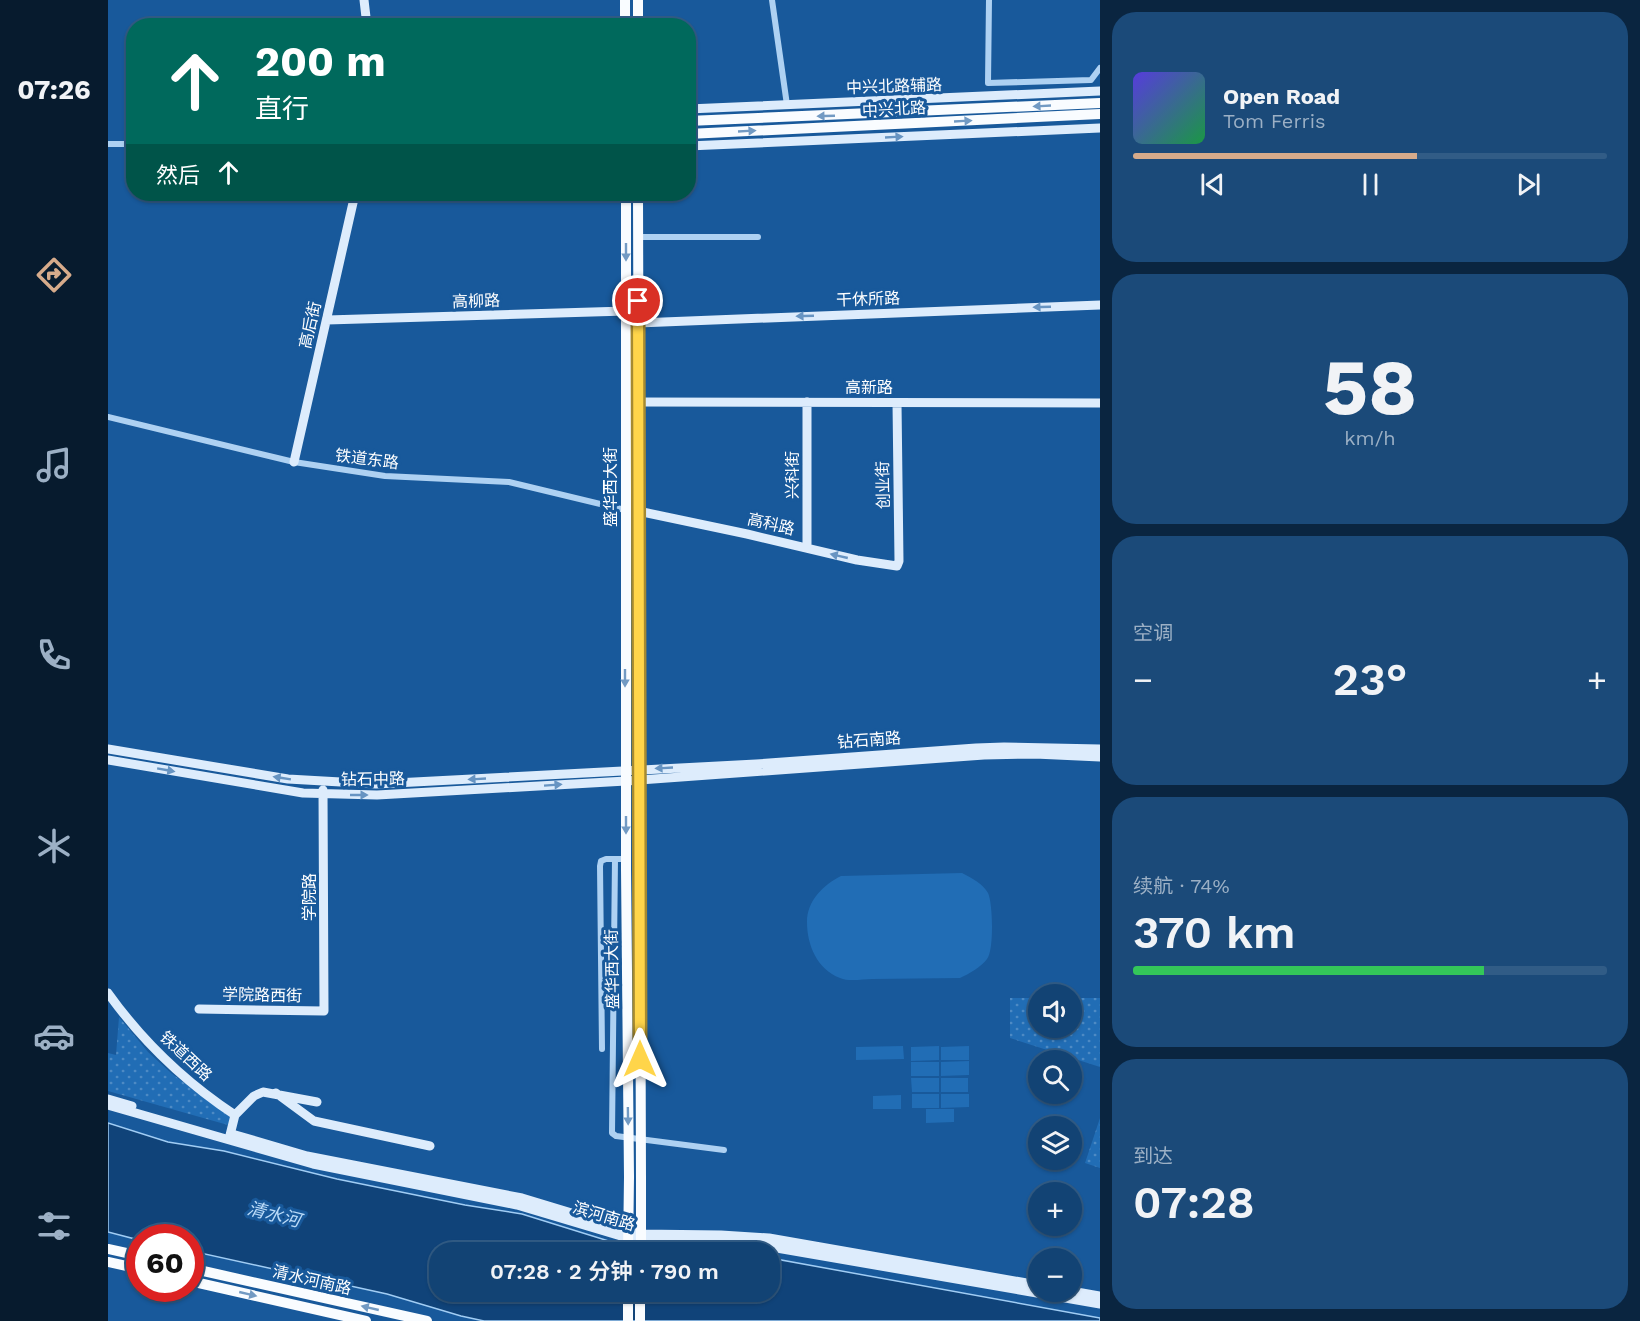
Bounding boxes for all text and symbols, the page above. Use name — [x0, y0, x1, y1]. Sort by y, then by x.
text: 200 m — [255, 37, 386, 86]
icon: ahead — [156, 42, 234, 120]
text: 07:26 — [17, 74, 91, 106]
street label: 中兴北路辅路 — [846, 75, 942, 97]
text: Open Road — [1223, 84, 1340, 109]
text: 直行 — [255, 93, 309, 125]
street label: 中兴北路 — [862, 98, 926, 120]
one-way arrow — [1032, 102, 1051, 111]
text: Tom Ferris — [1223, 109, 1326, 133]
one-way arrow — [816, 111, 835, 120]
one-way arrow — [953, 116, 972, 125]
one-way arrow — [737, 127, 756, 136]
one-way arrow — [884, 132, 903, 141]
icon: ahead — [212, 156, 245, 189]
text: 然后 — [156, 163, 200, 188]
icon: previous — [1196, 168, 1229, 201]
icon: pause — [1354, 168, 1387, 201]
icon: next — [1512, 168, 1545, 201]
one-way arrow — [621, 243, 631, 262]
icon: directions — [33, 254, 75, 296]
pin — [612, 275, 663, 326]
icon: arrive — [621, 284, 654, 317]
street label: 干休所路 — [836, 288, 900, 310]
street label: 高柳路 — [452, 291, 500, 311]
street label: 高后街 — [295, 299, 325, 351]
one-way arrow — [1032, 302, 1051, 311]
one-way arrow — [795, 312, 814, 321]
text: 58 — [1323, 341, 1417, 433]
street label: 高新路 — [845, 378, 893, 397]
text: km/h — [1344, 426, 1396, 450]
icon: music — [33, 444, 75, 486]
street label: 铁道东路 — [334, 446, 400, 472]
street label: 盛华西大街 — [601, 447, 620, 527]
street label: 兴科街 — [783, 451, 802, 499]
street label: 创业街 — [873, 461, 893, 509]
street label: 高科路 — [745, 509, 797, 539]
one-way arrow — [830, 551, 849, 560]
text: 空调 — [1133, 621, 1173, 645]
icon: phone — [33, 634, 75, 676]
text: 23° — [1333, 653, 1407, 706]
text: − — [1133, 660, 1153, 699]
text: + — [1587, 660, 1607, 699]
one-way arrow — [620, 668, 630, 687]
street label: 钻石南路 — [836, 728, 902, 752]
one-way arrow — [655, 764, 674, 773]
one-way arrow — [156, 766, 175, 775]
street label: 钻石中路 — [341, 769, 405, 789]
one-way arrow — [272, 773, 291, 782]
one-way arrow — [467, 774, 486, 783]
one-way arrow — [544, 781, 563, 790]
one-way arrow — [349, 790, 368, 800]
one-way arrow — [621, 815, 631, 834]
icon: climate — [33, 825, 75, 867]
street label: 学院路 — [300, 873, 319, 921]
text: 续航 · 74% — [1133, 874, 1230, 898]
text: 370 km — [1133, 906, 1296, 959]
street label: 盛华西大街 — [602, 929, 622, 1009]
map controls — [1028, 984, 1082, 1302]
button: sound — [1028, 984, 1082, 1038]
street label: 学院路西街 — [222, 985, 302, 1005]
icon: car — [33, 1015, 75, 1057]
street label: 铁道西路 — [156, 1027, 216, 1085]
position arrow — [608, 1027, 672, 1091]
button: search — [1028, 1050, 1082, 1104]
one-way arrow — [623, 1106, 633, 1125]
button: layers — [1028, 1116, 1082, 1170]
text: 到达 — [1133, 1144, 1173, 1168]
text: 07:28 — [1133, 1176, 1255, 1229]
button: + — [1028, 1182, 1082, 1236]
water label: 清水河 — [245, 1197, 306, 1231]
street label: 滨河南路 — [571, 1198, 637, 1234]
icon: filters — [33, 1205, 75, 1247]
speed limit sign: 60 — [126, 1224, 204, 1302]
button: − — [1028, 1248, 1082, 1302]
text: 07:28 · 2 分钟 · 790 m — [490, 1259, 719, 1284]
street label: 清水河南路 — [271, 1262, 353, 1298]
one-way arrow — [238, 1289, 257, 1299]
one-way arrow — [361, 1303, 380, 1312]

